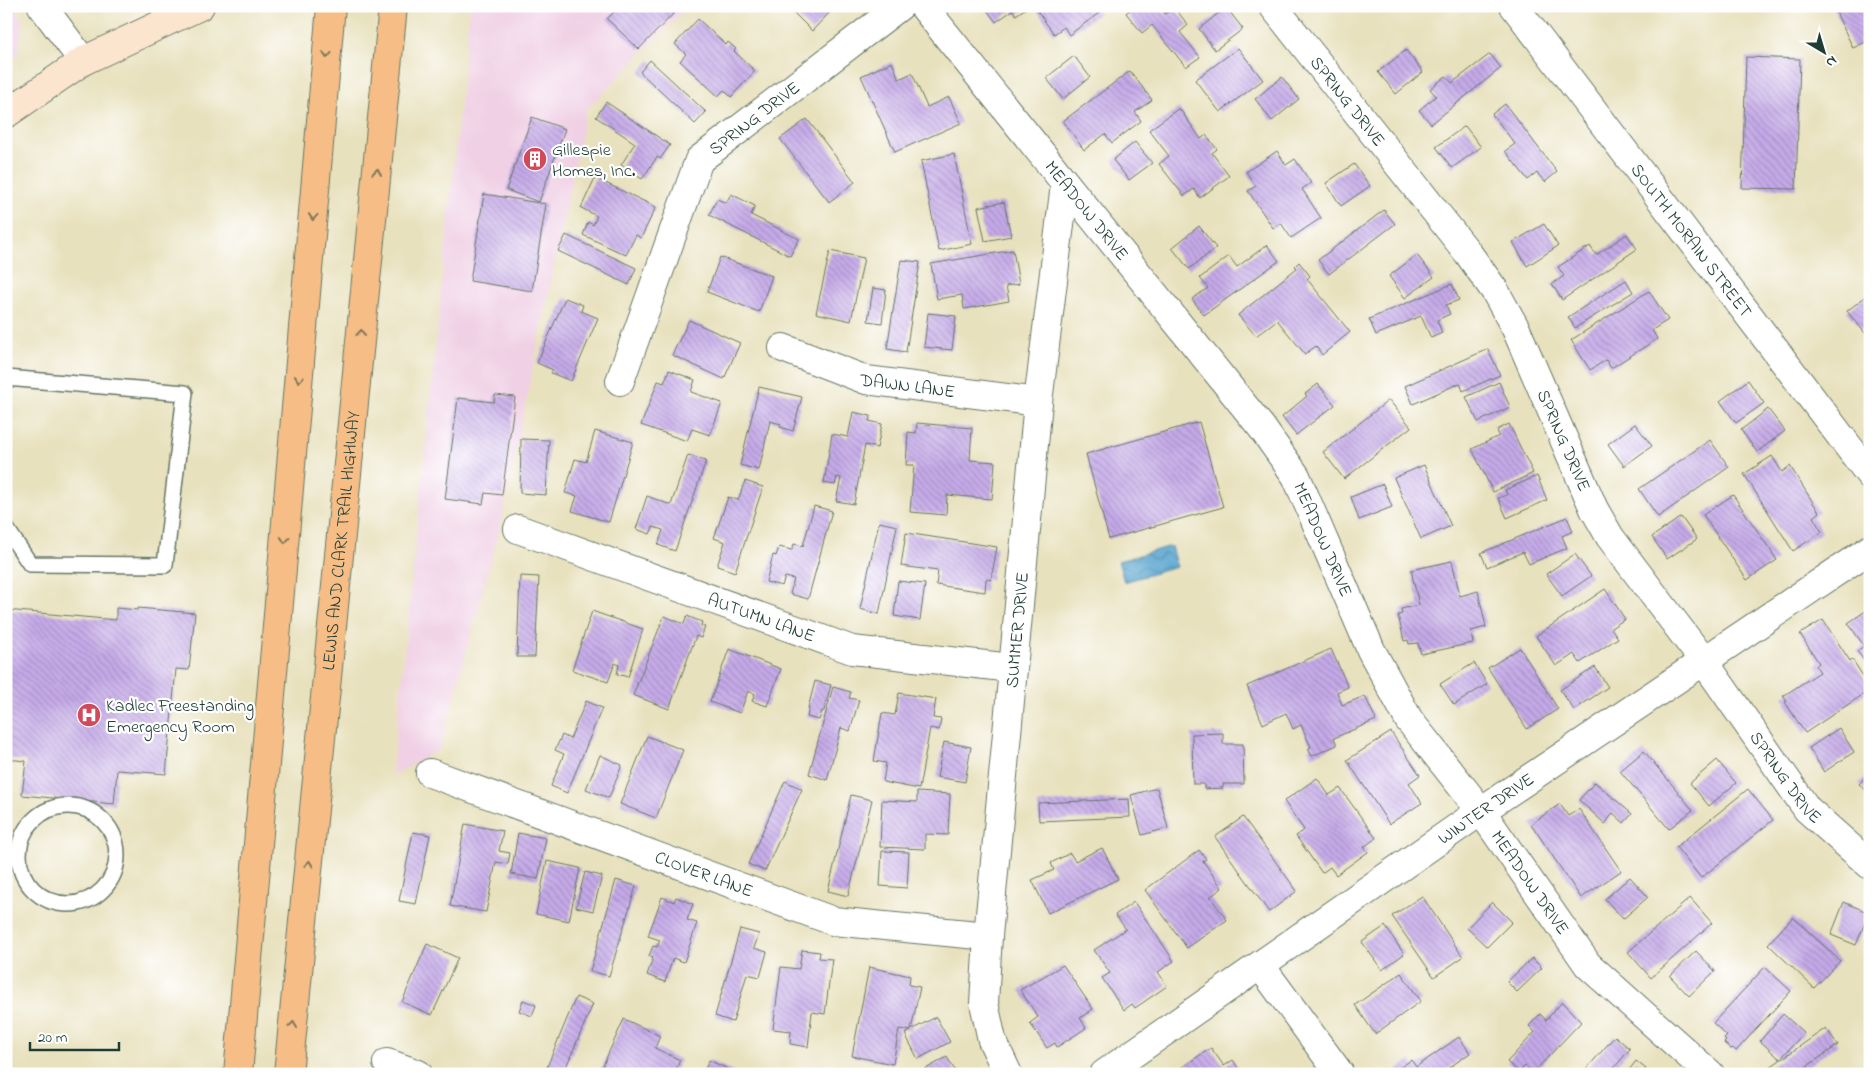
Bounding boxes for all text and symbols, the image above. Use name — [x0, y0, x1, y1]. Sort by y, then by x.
north arrow — [1798, 28, 1848, 78]
text: N — [1821, 50, 1841, 72]
one-way arrow — [322, 51, 333, 59]
street label: SPRING DRIVE — [1302, 51, 1390, 153]
street label: SPRING DRIVE — [704, 76, 806, 163]
place label: Gillespie Homes, Inc. — [552, 138, 636, 185]
building icon: Gillespie Homes, Inc. — [522, 146, 548, 172]
street label: MEADOW DRIVE — [1037, 156, 1134, 267]
street label: SOUTH MORAIN STREET — [1623, 159, 1757, 324]
one-way arrow — [371, 167, 382, 175]
one-way arrow — [308, 213, 319, 221]
one-way arrow — [355, 329, 366, 337]
street label: DAWN LANE — [857, 368, 957, 406]
one-way arrow — [293, 375, 304, 383]
street label: SPRING DRIVE — [1529, 386, 1596, 496]
street label: LEWIS AND CLARK TRAIL HIGHWAY — [317, 409, 368, 672]
street label: MEADOW DRIVE — [1285, 479, 1358, 601]
one-way arrow — [279, 537, 290, 545]
street label: SUMMER DRIVE — [1000, 571, 1037, 689]
street label: AUTUMN LANE — [703, 588, 818, 651]
place label: Kadlec Freestanding Emergency Room — [106, 694, 254, 742]
hospital icon: Kadlec Freestanding Emergency Room — [76, 702, 102, 728]
street label: SPRING DRIVE — [1742, 727, 1827, 831]
street label: WINTER DRIVE — [1433, 768, 1540, 852]
street label: MEADOW DRIVE — [1483, 826, 1574, 941]
street label: CLOVER LANE — [651, 846, 756, 906]
one-way arrow — [303, 859, 314, 867]
scale bar — [30, 1020, 119, 1052]
one-way arrow — [287, 1021, 298, 1029]
text: 20 m — [38, 1027, 68, 1049]

